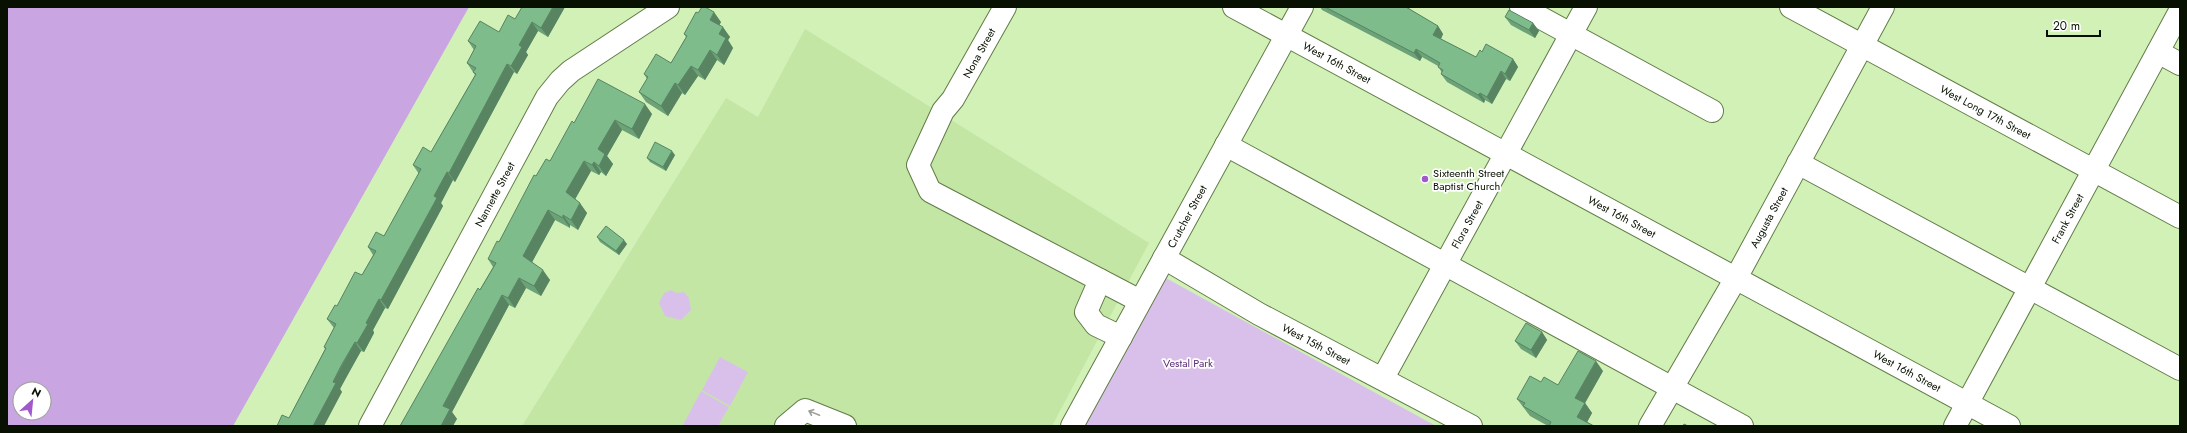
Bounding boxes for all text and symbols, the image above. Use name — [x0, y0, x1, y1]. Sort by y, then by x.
scale bar — [2047, 12, 2100, 38]
text: 20 m — [2053, 17, 2080, 35]
street label: Nona Street — [959, 25, 1000, 81]
street label: West 16th Street — [1300, 38, 1374, 88]
street label: West Long 17th Street — [1937, 81, 2034, 143]
street label: Nannette Street — [471, 159, 519, 230]
place label: Sixteenth Street Baptist Church — [1433, 165, 1505, 194]
marker: Sixteenth Street Baptist Church — [1420, 174, 1430, 184]
street label: Crutcher Street — [1163, 182, 1211, 251]
street label: Augusta Street — [1746, 184, 1792, 251]
street label: Frank Street — [2047, 190, 2088, 246]
street label: West 16th Street — [1585, 192, 1659, 242]
street label: Flora Street — [1447, 197, 1487, 251]
street label: West 15th Street — [1279, 320, 1354, 369]
street label: West 16th Street — [1870, 346, 1944, 396]
park label: Vestal Park — [1163, 355, 1213, 371]
north arrow — [12, 381, 52, 421]
text: N — [29, 383, 44, 401]
one-way arrow — [808, 409, 820, 417]

